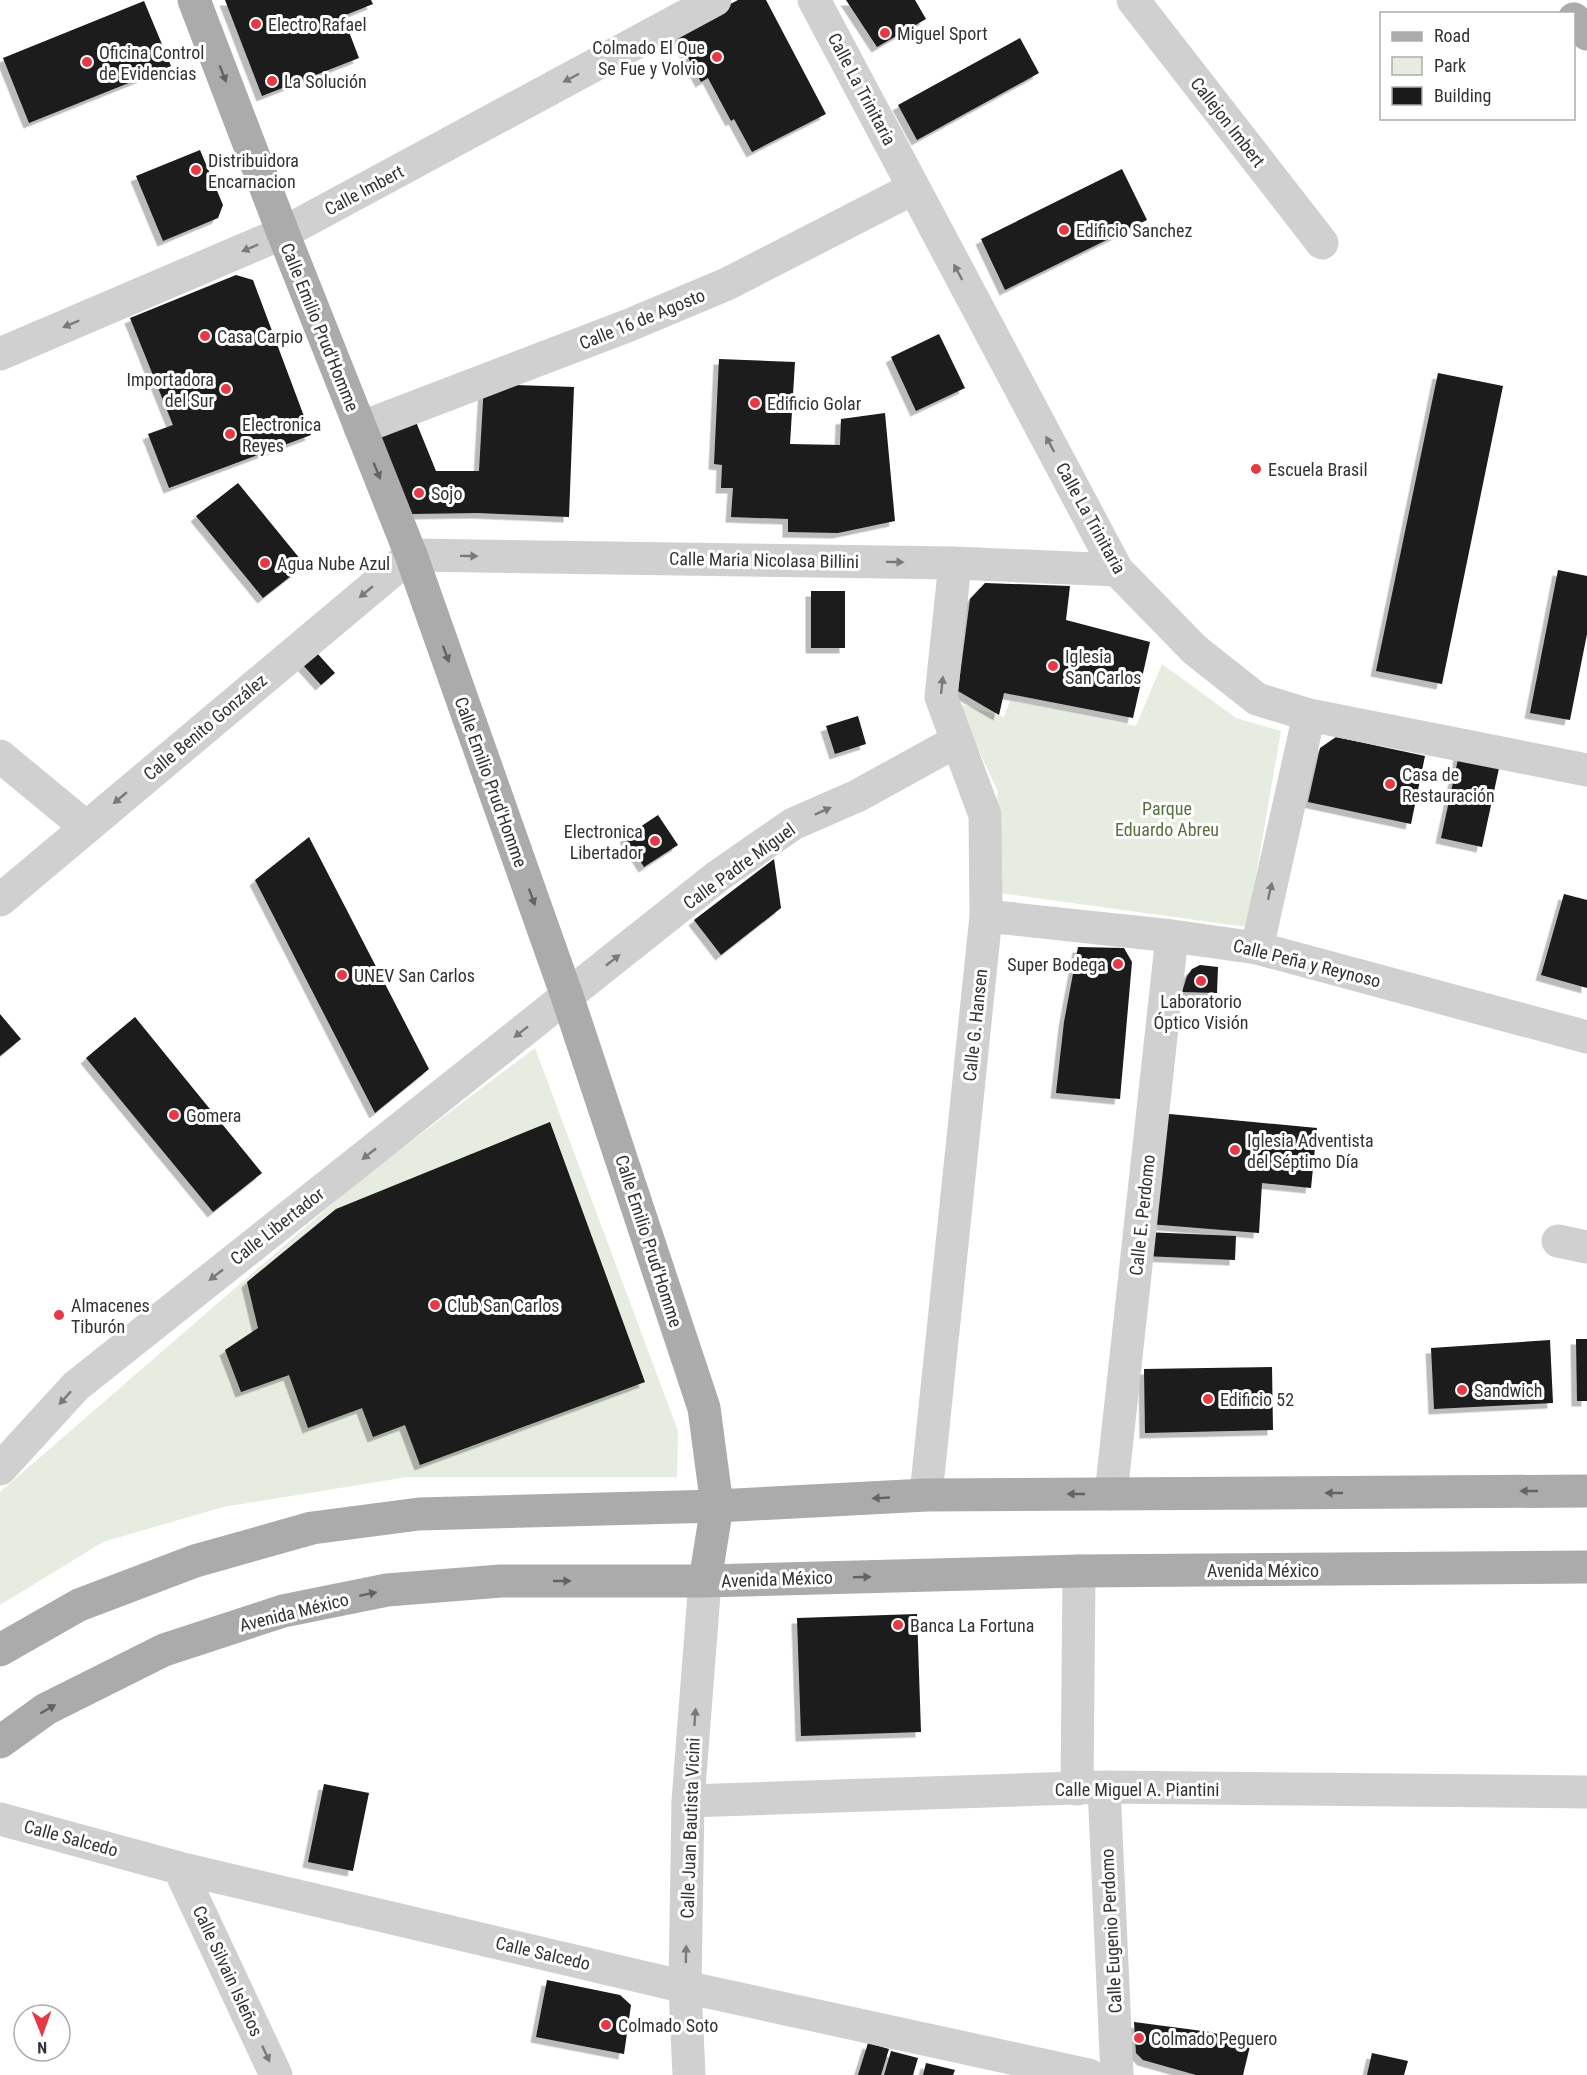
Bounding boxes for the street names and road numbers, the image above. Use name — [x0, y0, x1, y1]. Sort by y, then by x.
street label: Calle La Trinitaria — [824, 29, 900, 149]
street label: Callejon Imbert — [1186, 73, 1270, 171]
street label: Calle Imbert — [321, 160, 407, 220]
street label: Calle Emilio Prud'Homme — [277, 240, 363, 414]
street label: Calle 16 de Agosto — [576, 284, 708, 354]
street label: Calle La Trinitaria — [1052, 459, 1130, 577]
street label: Calle Maria Nicolasa Billini — [669, 548, 859, 572]
street label: Calle Benito González — [139, 669, 271, 785]
street label: Calle Emilio Prud'Homme — [450, 694, 532, 870]
street label: Calle Padre Miguel — [679, 818, 799, 914]
street label: Calle Peña y Reynoso — [1231, 934, 1383, 992]
street label: Calle G. Hansen — [959, 968, 991, 1082]
street label: Calle Emilio Prud'Homme — [611, 1152, 687, 1330]
street label: Calle E. Perdomo — [1125, 1153, 1159, 1277]
street label: Calle Libertador — [226, 1183, 328, 1269]
street label: Avenida México — [1207, 1560, 1319, 1581]
street label: Avenida México — [721, 1567, 833, 1591]
street label: Avenida México — [237, 1588, 351, 1636]
street label: Calle Juan Bautista Vicini — [676, 1737, 704, 1919]
street label: Calle Miguel A. Piantini — [1055, 1779, 1219, 1800]
street label: Calle Salcedo — [22, 1815, 120, 1861]
street label: Calle Eugenio Perdomo — [1096, 1848, 1126, 2014]
street label: Calle Silvain Isleños — [189, 1902, 267, 2040]
street label: Calle Salcedo — [494, 1932, 592, 1974]

